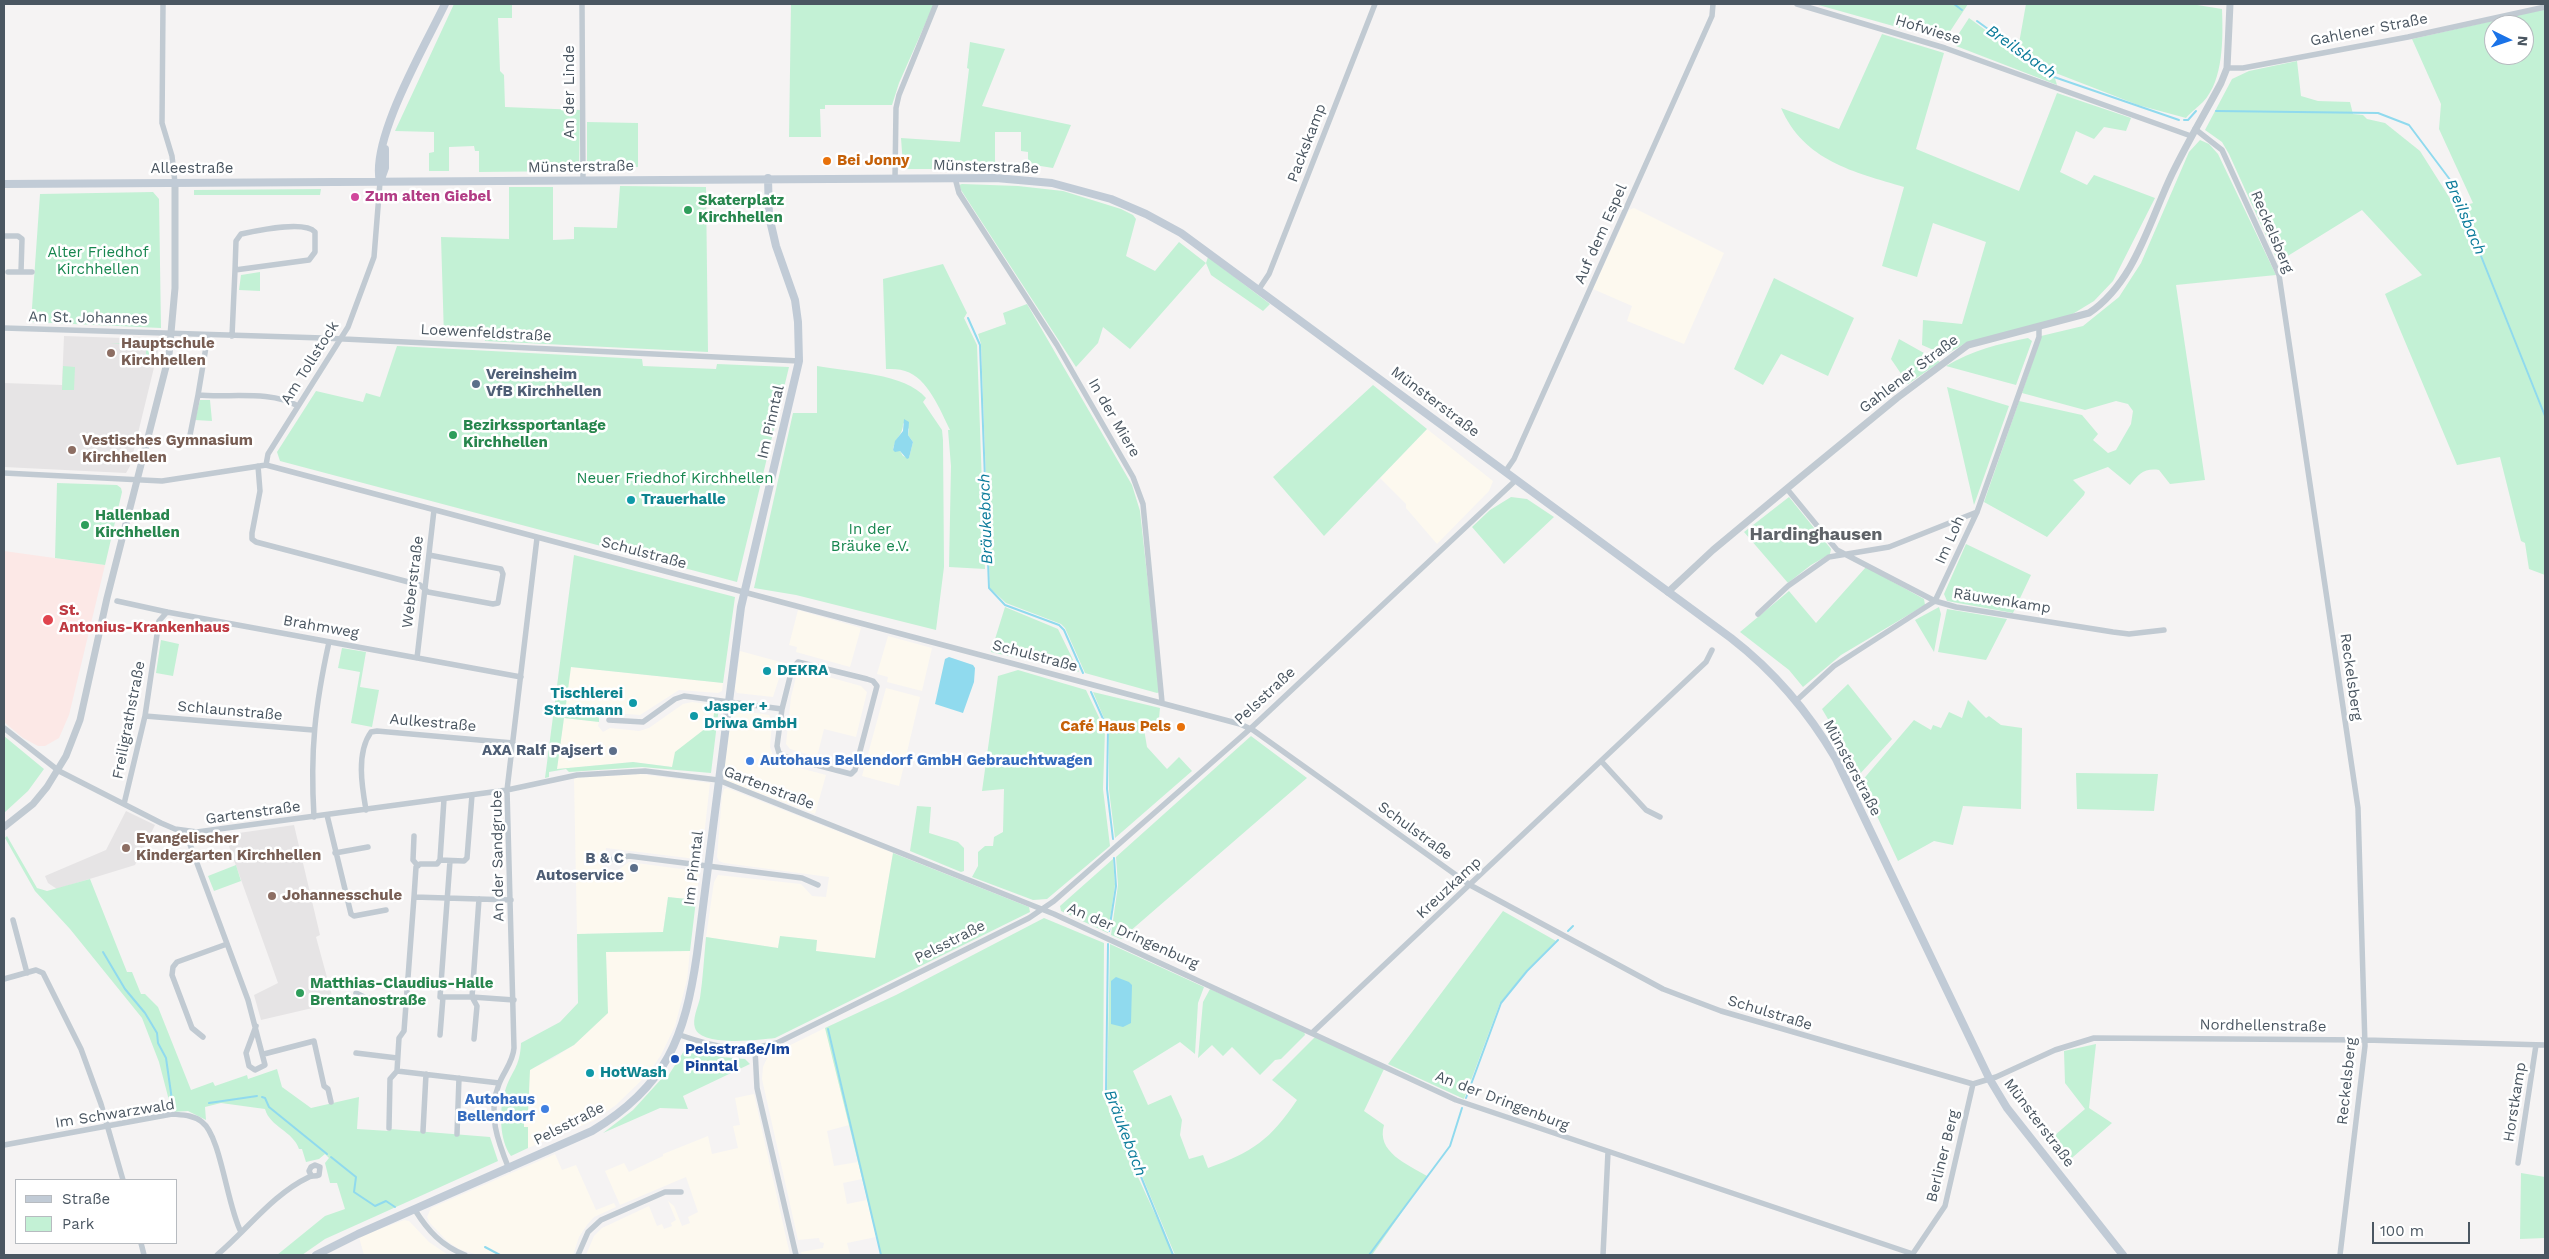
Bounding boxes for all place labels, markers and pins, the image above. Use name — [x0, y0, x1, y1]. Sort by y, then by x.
place label: Bei Jonny — [837, 152, 910, 170]
marker: Bei Jonny — [821, 155, 833, 167]
place label: Zum alten Giebel — [365, 188, 491, 206]
marker: Zum alten Giebel — [349, 191, 361, 203]
place label: Skaterplatz Kirchhellen — [698, 192, 784, 227]
marker: Skaterplatz Kirchhellen — [682, 204, 694, 216]
place label: Hauptschule Kirchhellen — [121, 335, 215, 370]
marker: Hauptschule Kirchhellen — [105, 347, 117, 359]
place label: Vereinsheim VfB Kirchhellen — [486, 366, 602, 401]
marker: Vereinsheim VfB Kirchhellen — [470, 378, 482, 390]
place label: Bezirkssportanlage Kirchhellen — [463, 417, 606, 452]
marker: Bezirkssportanlage Kirchhellen — [447, 429, 459, 441]
place label: Vestisches Gymnasium Kirchhellen — [82, 432, 253, 467]
marker: Vestisches Gymnasium Kirchhellen — [66, 444, 78, 456]
place label: Trauerhalle — [641, 491, 726, 509]
marker: Trauerhalle — [625, 494, 637, 506]
place label: Hallenbad Kirchhellen — [95, 507, 180, 542]
marker: Hallenbad Kirchhellen — [79, 519, 91, 531]
place label: St. Antonius-Krankenhaus — [59, 602, 230, 637]
marker: St. Antonius-Krankenhaus — [41, 613, 55, 627]
place label: DEKRA — [777, 662, 828, 680]
marker: DEKRA — [761, 665, 773, 677]
place label: Tischlerei Stratmann — [544, 685, 623, 720]
marker: Tischlerei Stratmann — [627, 697, 639, 709]
place label: Jasper + Driwa GmbH — [704, 698, 797, 733]
marker: Jasper + Driwa GmbH — [688, 710, 700, 722]
place label: Café Haus Pels — [1060, 718, 1171, 736]
marker: Café Haus Pels — [1175, 721, 1187, 733]
place label: AXA Ralf Pajsert — [482, 742, 603, 760]
marker: AXA Ralf Pajsert — [607, 745, 619, 757]
place label: Autohaus Bellendorf GmbH Gebrauchtwagen — [760, 752, 1093, 770]
marker: Autohaus Bellendorf GmbH Gebrauchtwagen — [744, 755, 756, 767]
place label: Evangelischer Kindergarten Kirchhellen — [136, 830, 321, 865]
marker: Evangelischer Kindergarten Kirchhellen — [120, 842, 132, 854]
place label: B & C Autoservice — [536, 850, 624, 885]
marker: B & C Autoservice — [628, 862, 640, 874]
place label: Johannesschule — [282, 887, 402, 905]
marker: Johannesschule — [266, 890, 278, 902]
place label: Matthias-Claudius-Halle Brentanostraße — [310, 975, 493, 1010]
marker: Matthias-Claudius-Halle Brentanostraße — [294, 987, 306, 999]
place label: Pelsstraße/Im Pinntal — [685, 1041, 790, 1076]
marker: Pelsstraße/Im Pinntal — [669, 1053, 681, 1065]
place label: HotWash — [600, 1064, 667, 1082]
marker: HotWash — [584, 1067, 596, 1079]
place label: Autohaus Bellendorf — [457, 1091, 535, 1126]
marker: Autohaus Bellendorf — [539, 1103, 551, 1115]

